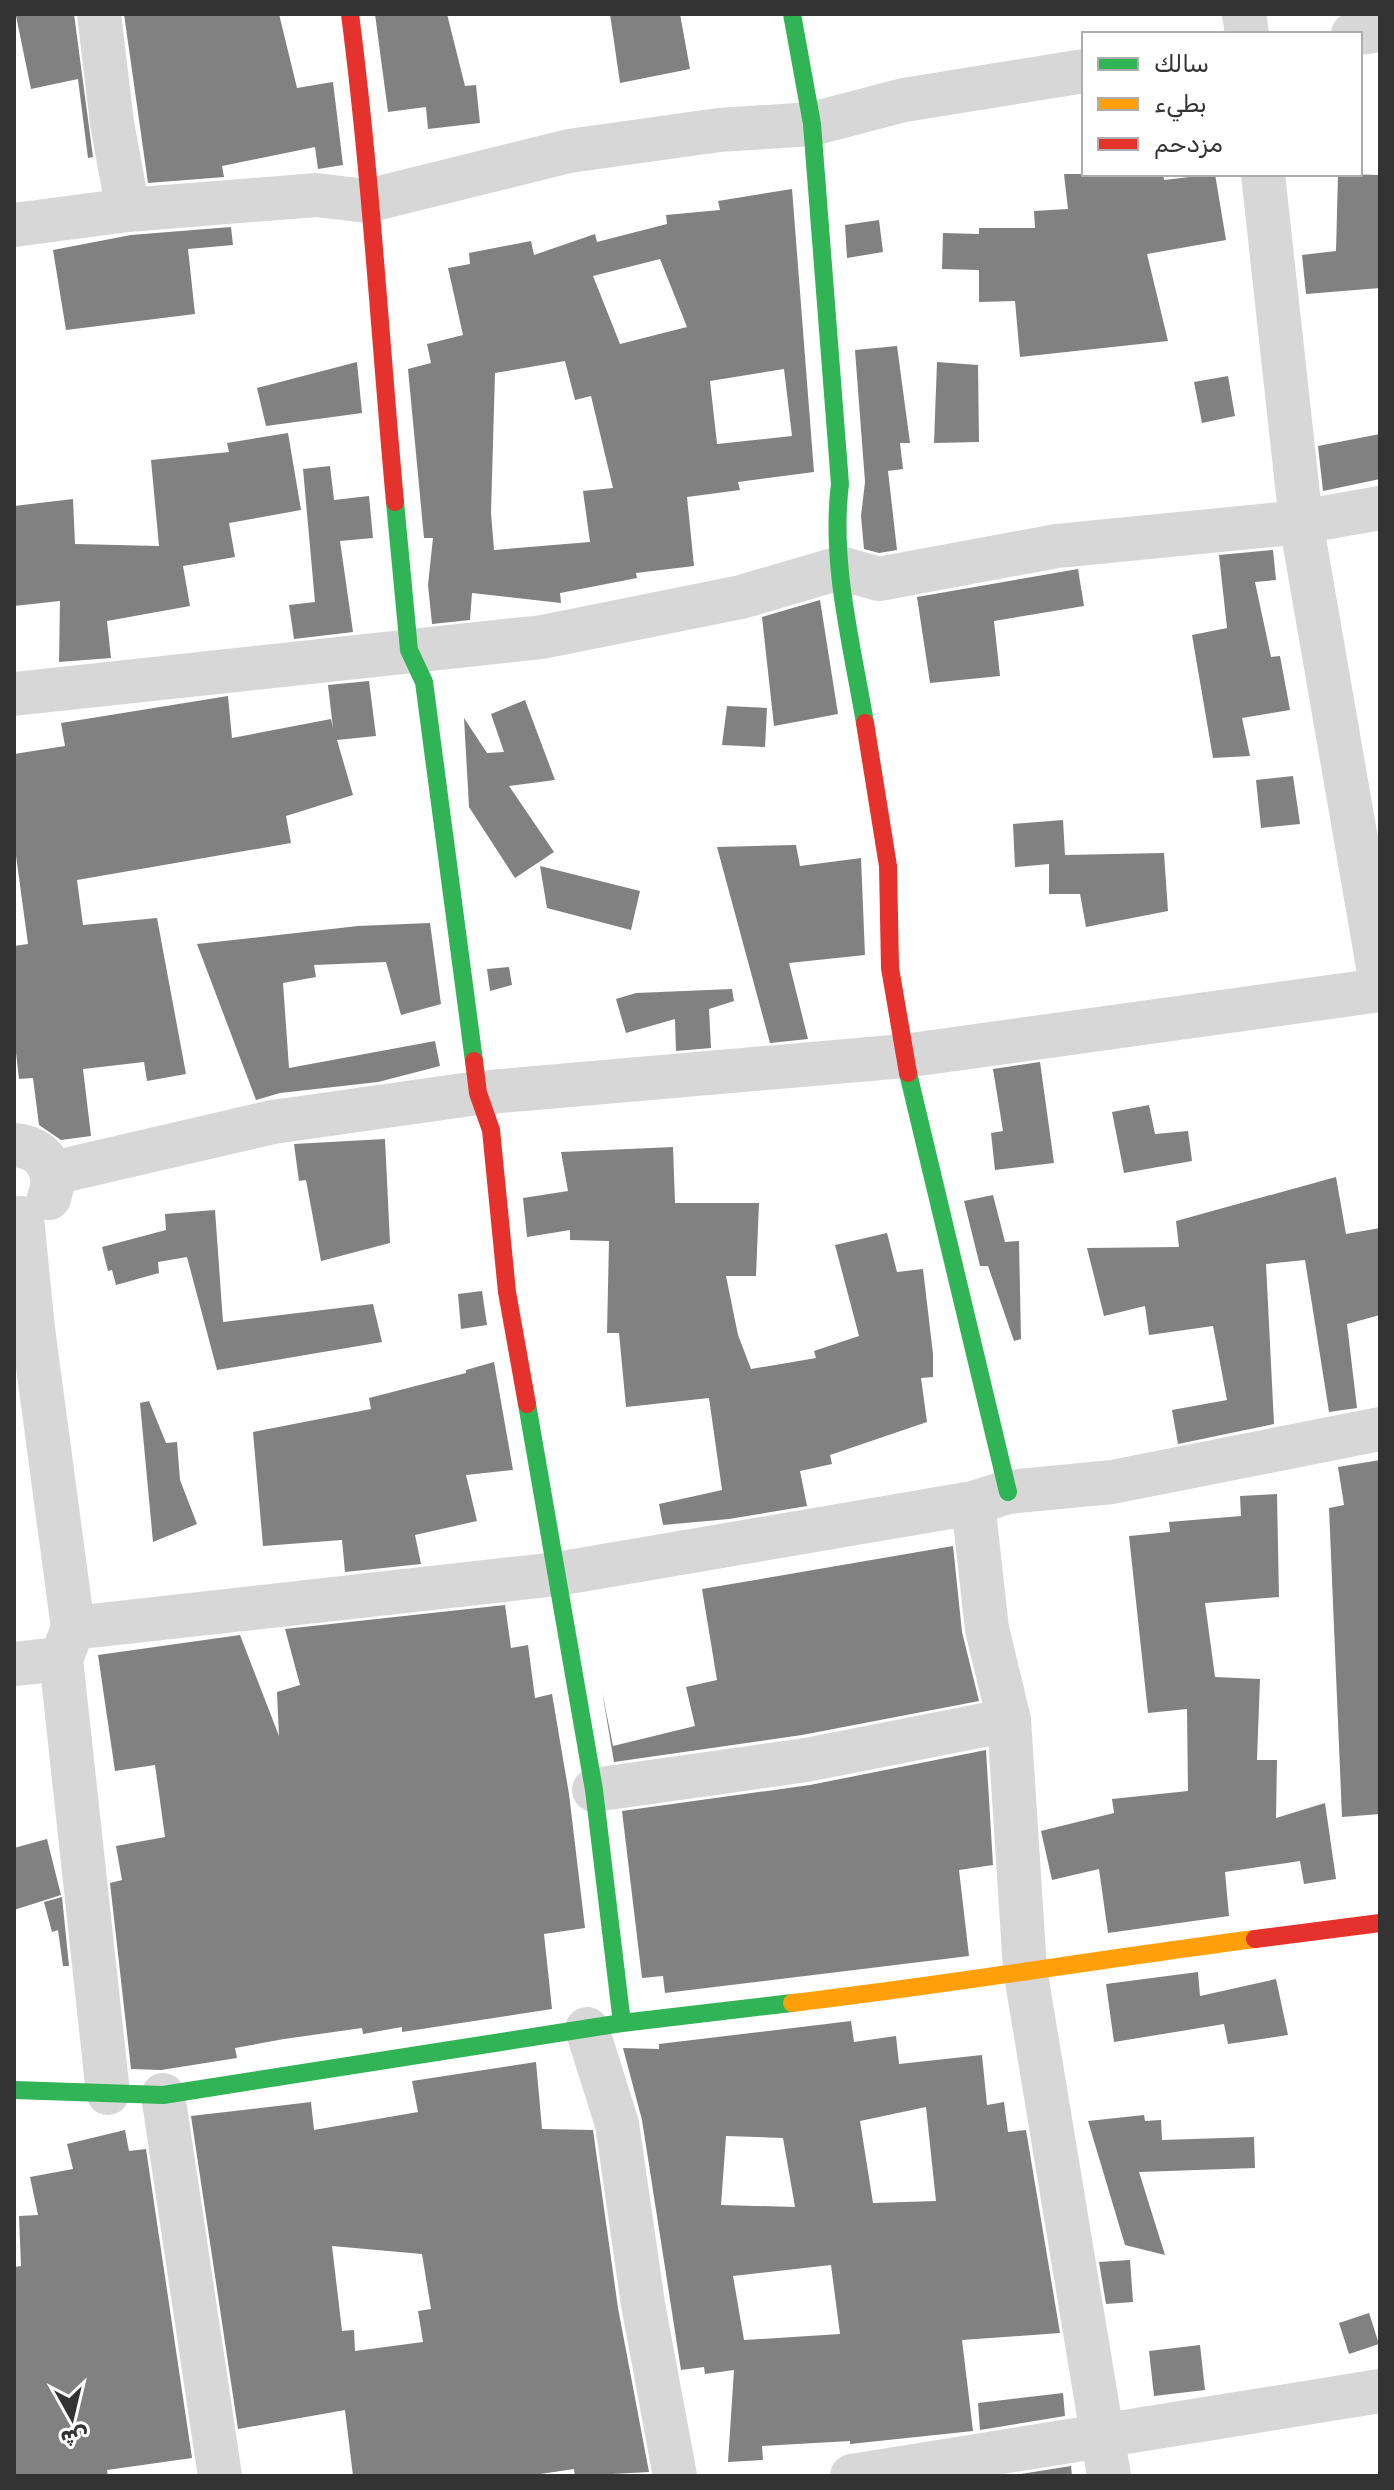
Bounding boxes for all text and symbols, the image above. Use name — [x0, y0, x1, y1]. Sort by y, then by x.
legend — [1082, 32, 1362, 176]
text: سالك — [1154, 50, 1209, 78]
text: بطيء — [1154, 90, 1207, 122]
text: مزدحم — [1154, 130, 1223, 159]
north arrow — [32, 2378, 112, 2458]
text: ش — [59, 2422, 90, 2453]

